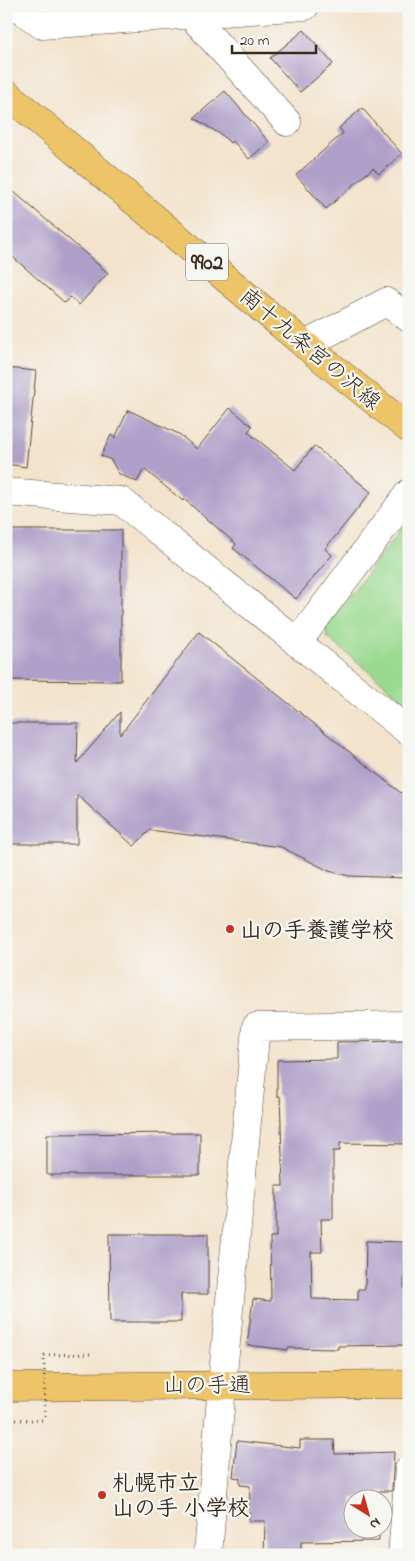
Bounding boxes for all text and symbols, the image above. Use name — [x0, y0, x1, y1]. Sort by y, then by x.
scale bar — [232, 22, 316, 54]
text: 20 m — [240, 30, 270, 52]
road number: 9902 — [186, 243, 228, 280]
street label: 南十九条宮の沢線 — [231, 281, 387, 419]
place label: 山の手養護学校 — [240, 916, 394, 948]
marker: 山の手養護学校 — [224, 923, 236, 935]
street label: 山の手通 — [163, 1371, 251, 1403]
place label: 札幌市立 山の手 小学校 — [112, 1469, 250, 1526]
north arrow — [342, 1488, 392, 1538]
marker: 札幌市立 山の手 小学校 — [96, 1489, 108, 1501]
text: N — [365, 1512, 385, 1534]

